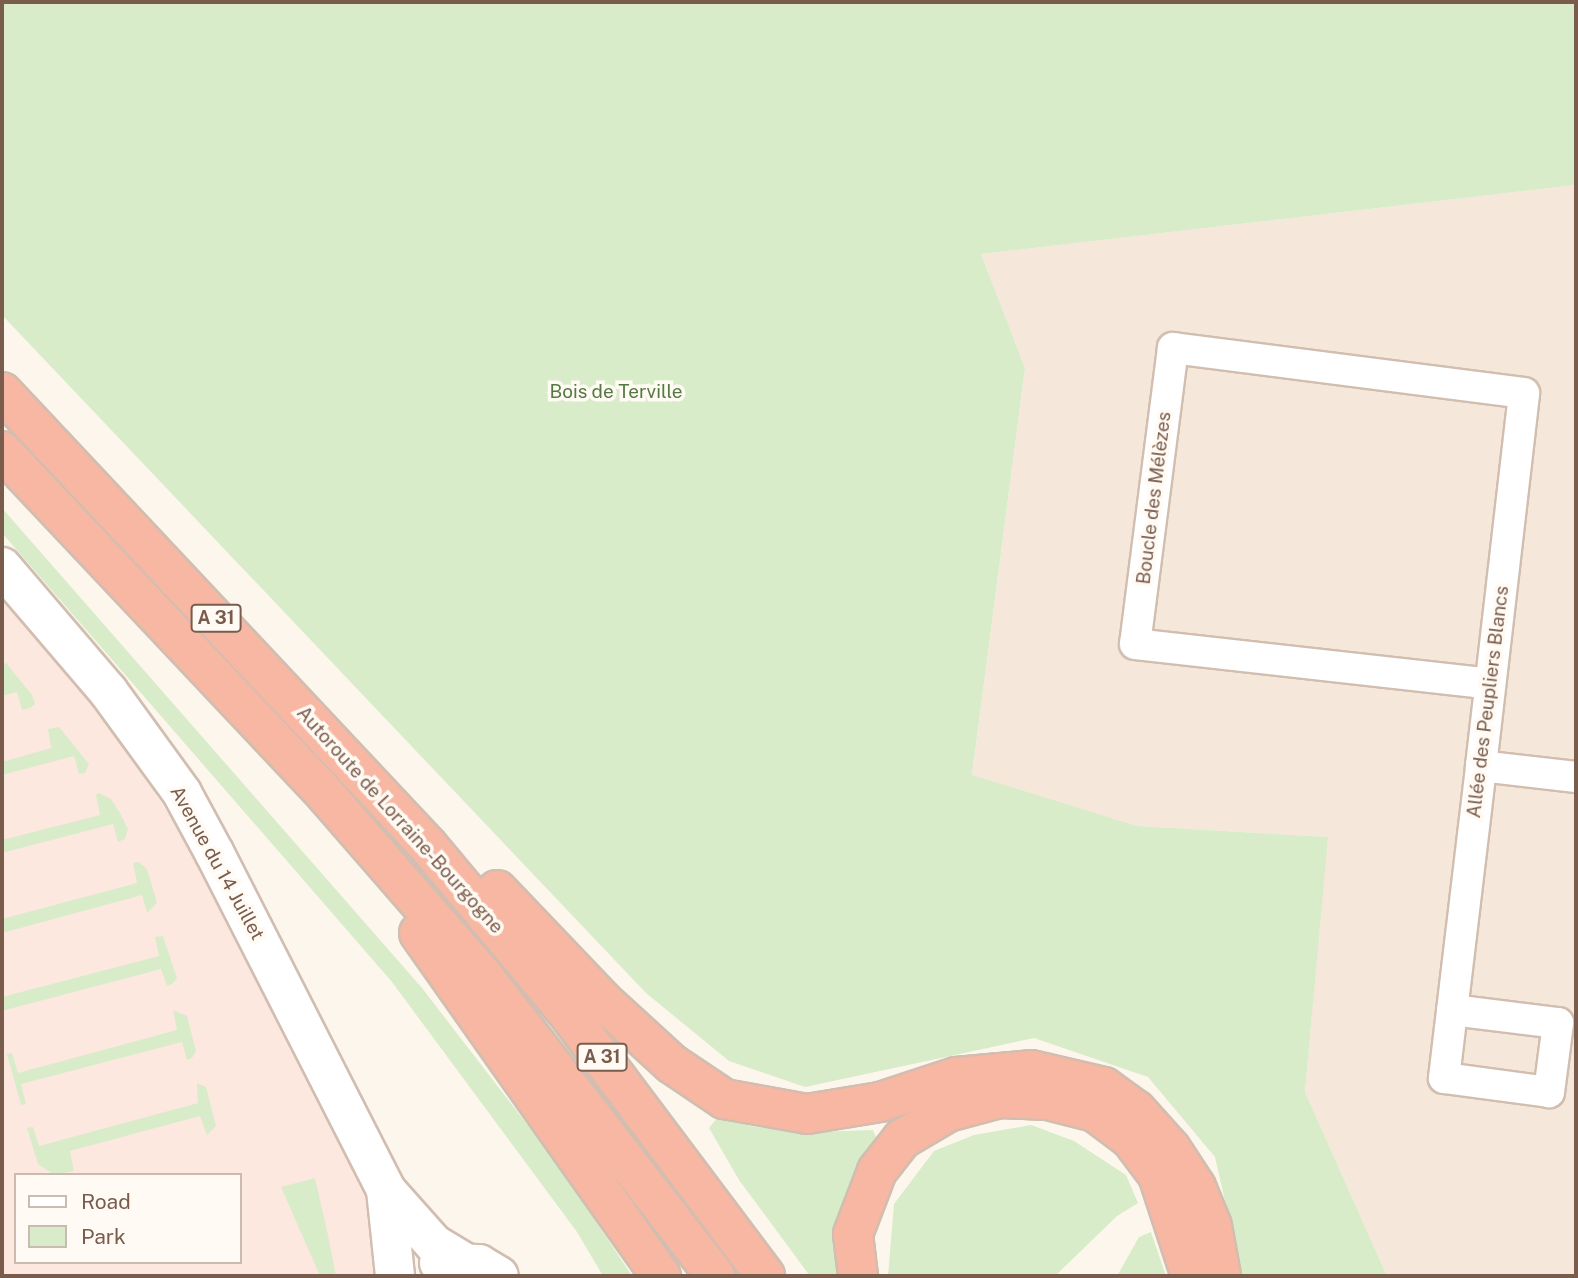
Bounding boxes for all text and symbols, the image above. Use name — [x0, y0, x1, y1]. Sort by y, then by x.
park label: Bois de Terville — [549, 381, 683, 403]
street label: Boucle des Mélèzes — [1132, 410, 1176, 586]
street label: Allée des Peupliers Blancs — [1462, 584, 1514, 820]
road number: A 31 — [190, 604, 242, 632]
street label: Autoroute de Lorraine-Bourgogne — [292, 702, 508, 938]
street label: Avenue du 14 Juillet — [165, 782, 269, 944]
road number: A 31 — [576, 1042, 628, 1072]
legend — [14, 1173, 242, 1264]
text: Road — [81, 1189, 131, 1214]
text: Park — [81, 1224, 126, 1249]

